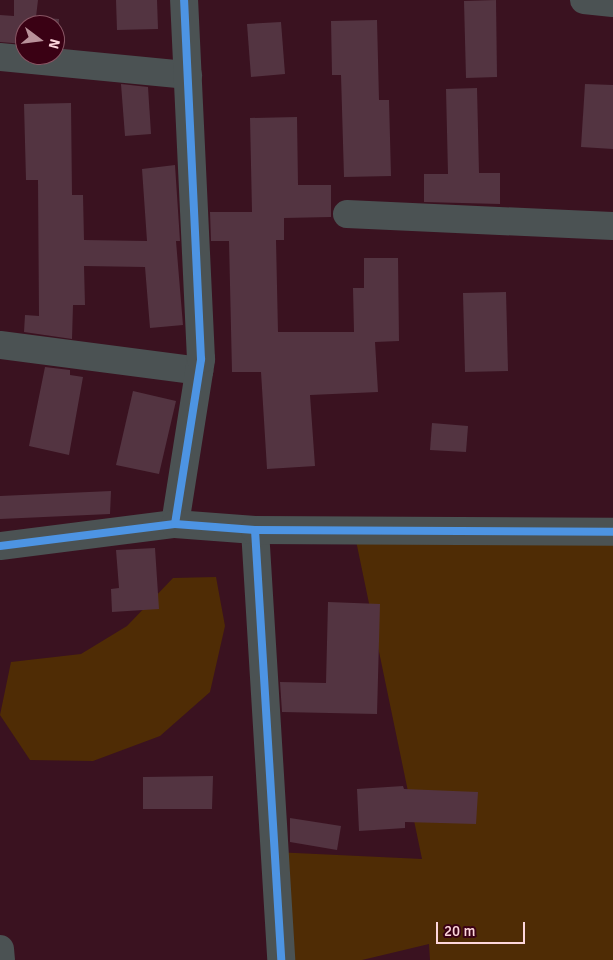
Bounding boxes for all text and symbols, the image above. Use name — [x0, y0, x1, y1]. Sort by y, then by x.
north arrow — [15, 15, 65, 65]
text: N — [45, 37, 63, 51]
scale bar — [438, 912, 527, 944]
text: 20 m — [444, 922, 475, 940]

